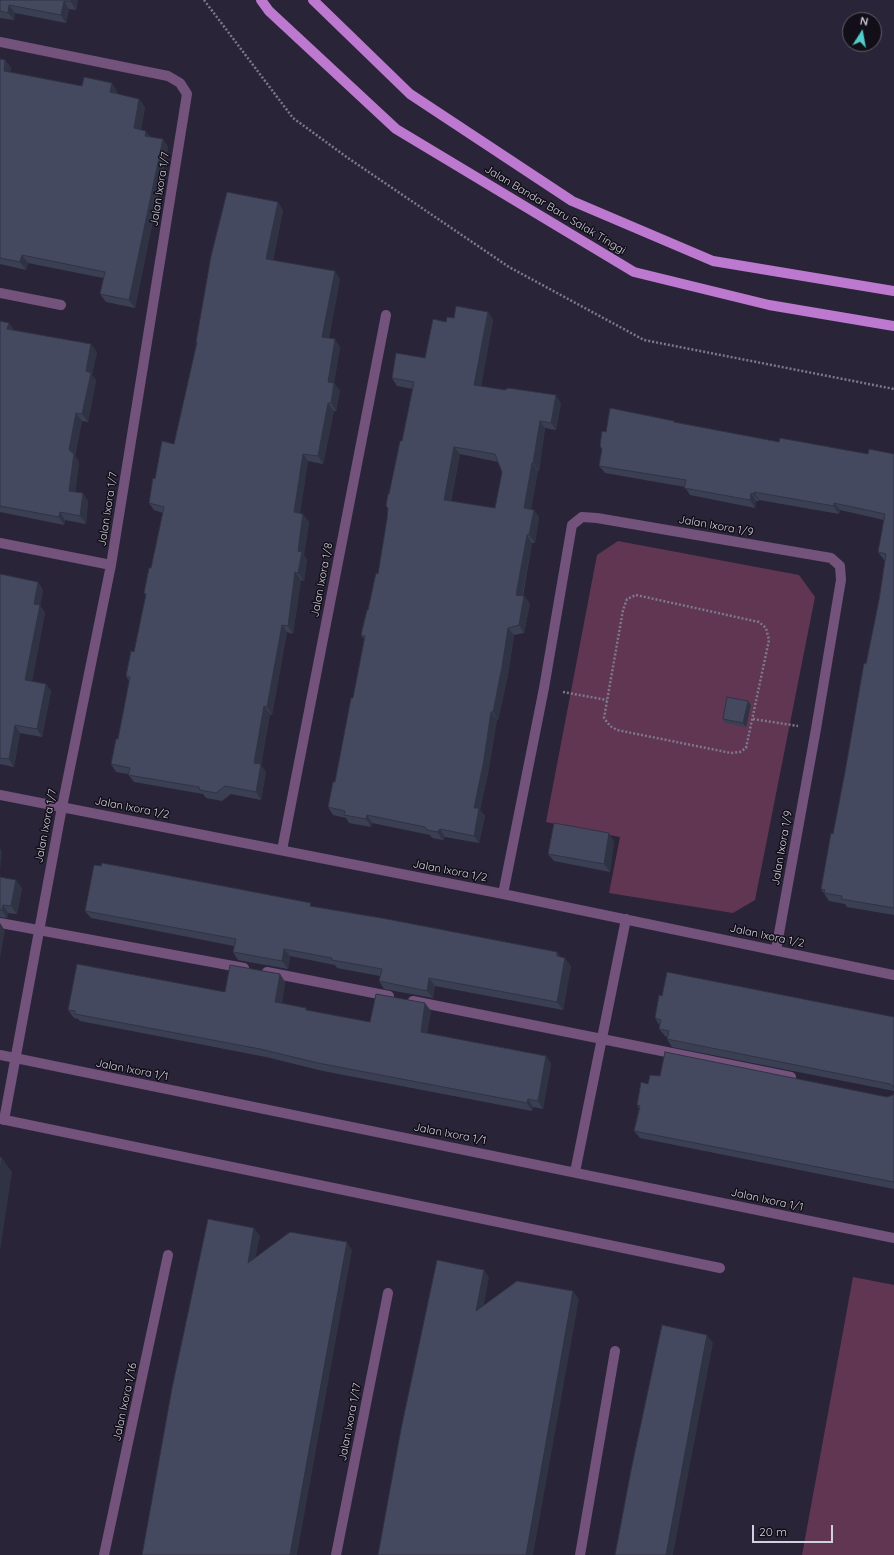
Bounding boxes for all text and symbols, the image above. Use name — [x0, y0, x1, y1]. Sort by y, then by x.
north arrow — [842, 12, 882, 52]
text: N — [859, 14, 869, 29]
street label: Jalan Ixora 1/7 — [148, 151, 172, 227]
street label: Jalan Bandar Baru Salak Tinggi — [482, 163, 628, 257]
street label: Jalan Ixora 1/7 — [96, 471, 120, 547]
street label: Jalan Ixora 1/9 — [678, 513, 754, 539]
street label: Jalan Ixora 1/8 — [308, 542, 336, 618]
street label: Jalan Ixora 1/7 — [32, 788, 60, 864]
street label: Jalan Ixora 1/2 — [94, 794, 170, 822]
street label: Jalan Ixora 1/9 — [769, 810, 795, 886]
street label: Jalan Ixora 1/2 — [412, 857, 488, 885]
street label: Jalan Ixora 1/2 — [729, 922, 805, 950]
street label: Jalan Ixora 1/1 — [95, 1056, 169, 1084]
street label: Jalan Ixora 1/1 — [413, 1120, 487, 1148]
street label: Jalan Ixora 1/1 — [730, 1186, 804, 1214]
street label: Jalan Ixora 1/16 — [110, 1362, 140, 1442]
street label: Jalan Ixora 1/17 — [336, 1382, 364, 1462]
scale bar — [754, 1517, 835, 1543]
text: 20 m — [759, 1524, 787, 1539]

